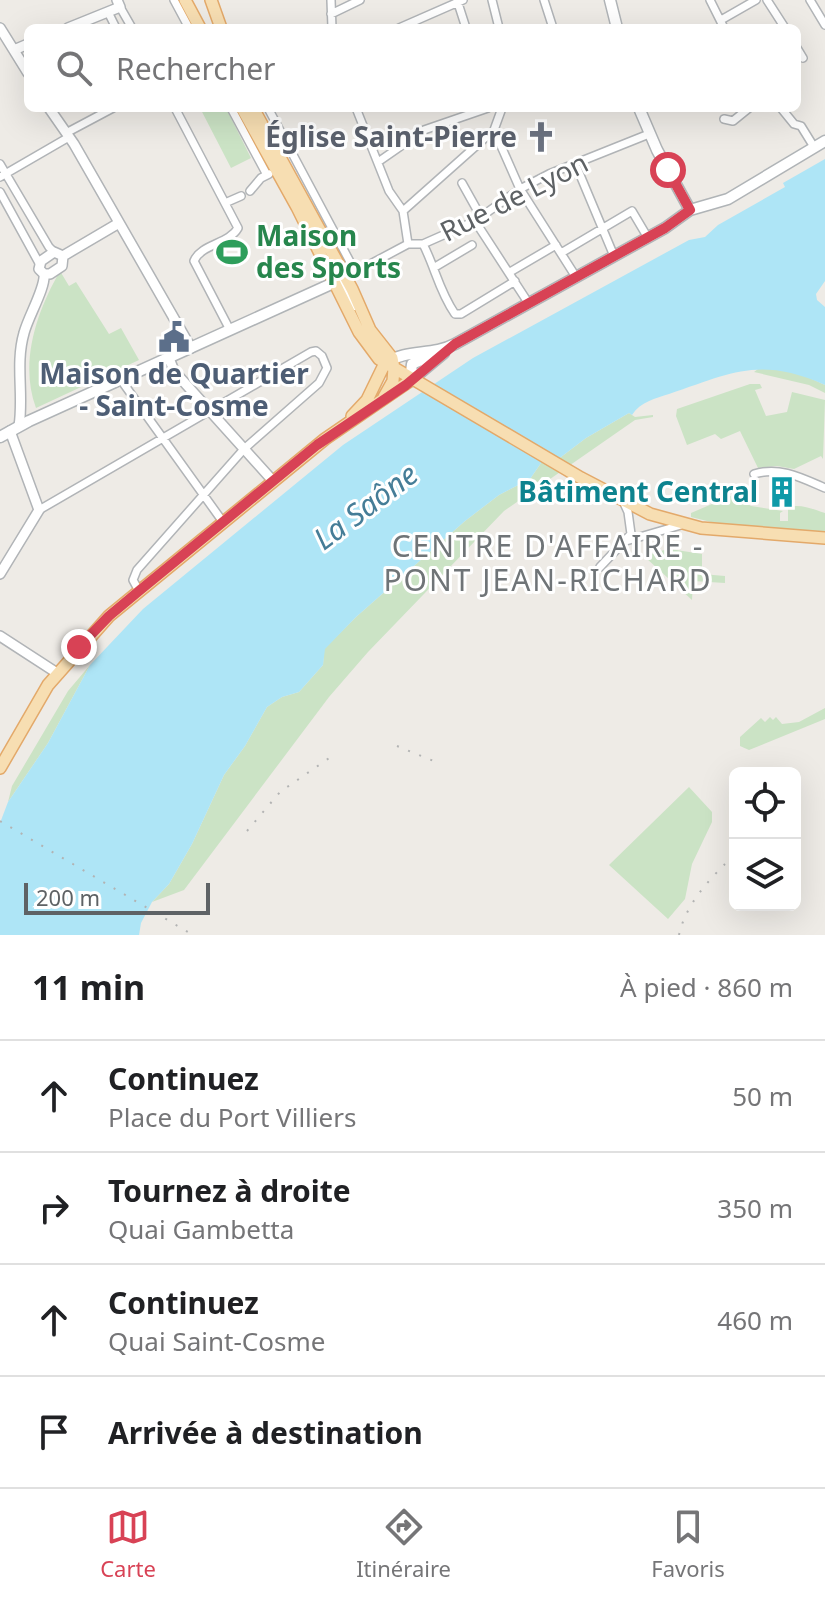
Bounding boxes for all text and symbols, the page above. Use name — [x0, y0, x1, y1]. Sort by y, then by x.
search box — [24, 24, 801, 112]
icon: search — [52, 46, 96, 90]
text: Rechercher — [116, 48, 275, 89]
place label: Église Saint-Pierre — [265, 117, 517, 155]
church icon: Église Saint-Pierre — [524, 120, 558, 154]
street label: Rue de Lyon — [433, 143, 594, 250]
route start — [650, 152, 686, 188]
place label: Maison des Sports — [256, 216, 401, 286]
sports icon: Maison des Sports — [215, 235, 249, 269]
public building icon: Maison de Quartier - Saint-Cosme — [157, 320, 191, 354]
place label: Maison de Quartier - Saint-Cosme — [39, 354, 309, 424]
water label: La Saône — [305, 453, 426, 558]
place label: Bâtiment Central — [518, 472, 758, 510]
building icon: Bâtiment Central — [765, 475, 799, 509]
district label: CENTRE D'AFFAIRE - PONT JEAN-RICHARD — [383, 525, 713, 600]
route end — [61, 629, 97, 665]
map controls — [729, 767, 801, 911]
button: locate — [729, 767, 801, 839]
button: layers — [729, 839, 801, 911]
scale bar — [24, 879, 210, 915]
text: 200 m — [36, 882, 100, 912]
text: 11 min — [32, 964, 145, 1010]
text: À pied · 860 m — [620, 969, 793, 1005]
text: Continuez — [108, 1058, 259, 1099]
icon: ahead — [32, 1074, 76, 1118]
text: 50 m — [732, 1078, 793, 1114]
text: Place du Port Villiers — [108, 1099, 356, 1135]
text: Tournez à droite — [108, 1170, 351, 1211]
icon: right — [32, 1186, 76, 1230]
text: 350 m — [717, 1190, 793, 1226]
text: Quai Gambetta — [108, 1211, 294, 1247]
text: Continuez — [108, 1282, 259, 1323]
icon: ahead — [32, 1298, 76, 1342]
text: 460 m — [717, 1302, 793, 1338]
text: Quai Saint-Cosme — [108, 1323, 325, 1359]
icon: arrive — [32, 1410, 76, 1454]
text: Arrivée à destination — [108, 1412, 423, 1453]
tab: Carte — [100, 1505, 156, 1583]
tab: Itinéraire — [356, 1505, 451, 1583]
tab: Favoris — [651, 1505, 725, 1583]

